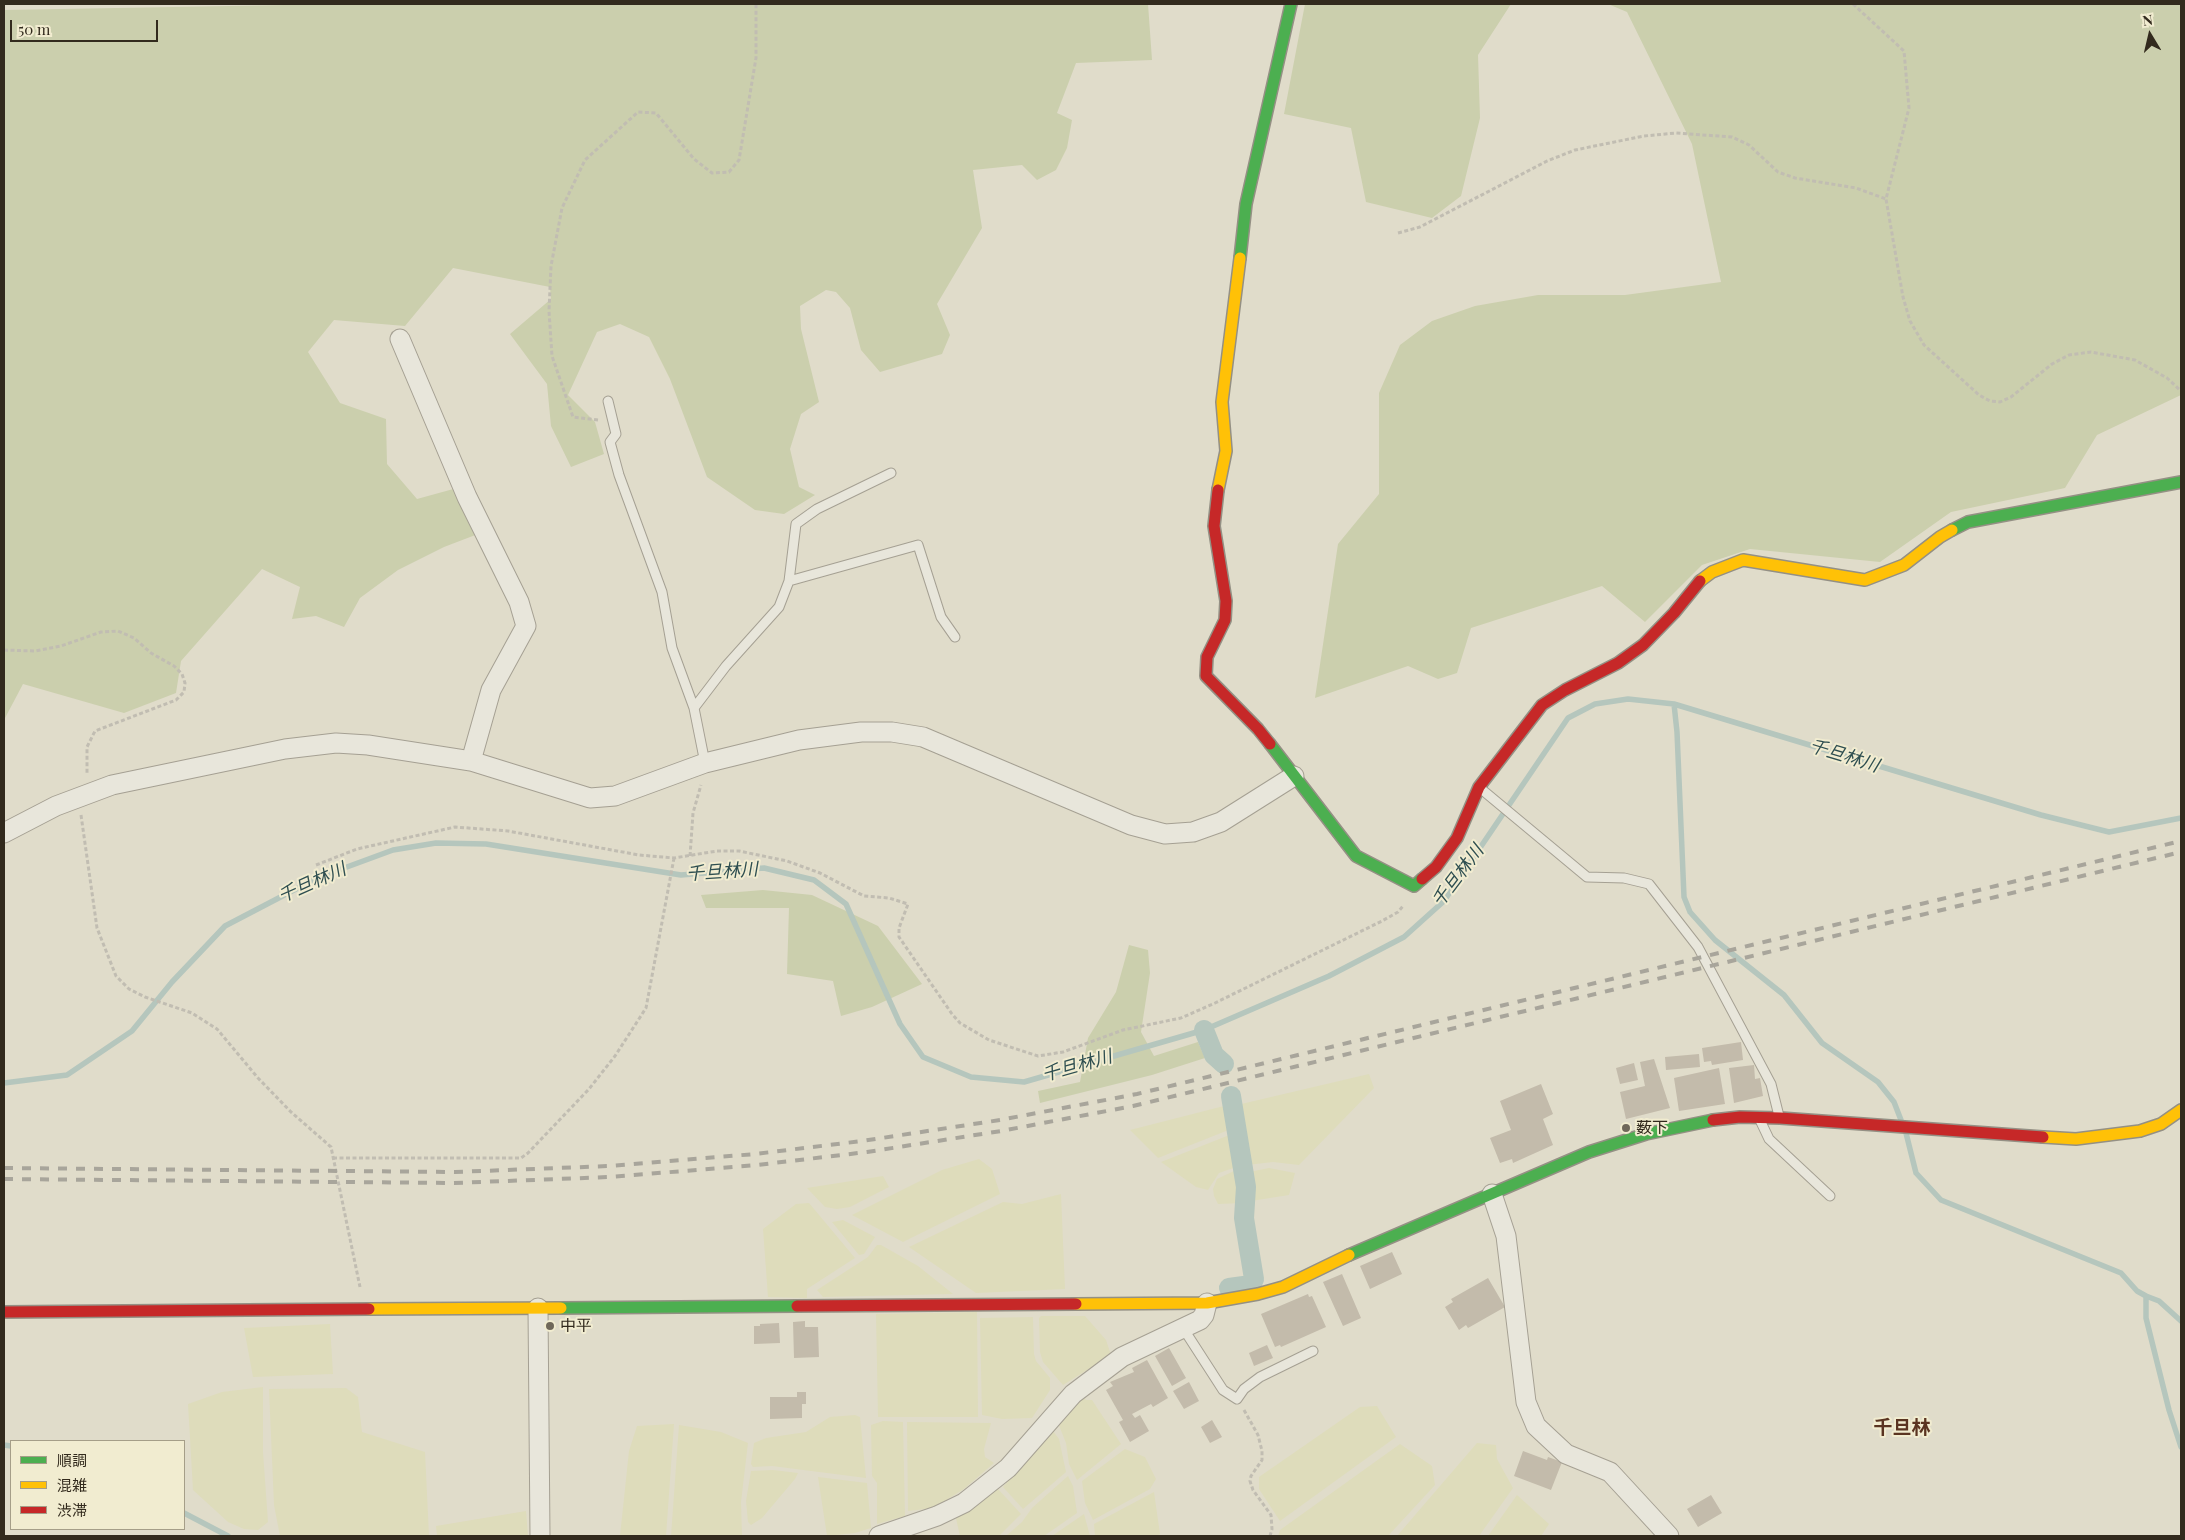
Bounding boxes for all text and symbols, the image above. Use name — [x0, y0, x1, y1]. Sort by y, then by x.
scale bar — [12, 10, 160, 42]
north arrow — [2125, 10, 2175, 60]
text: N — [2141, 10, 2154, 30]
text: 50 m — [18, 19, 50, 39]
water label: 千旦林川 — [1806, 735, 1882, 777]
water label: 千旦林川 — [1428, 841, 1488, 911]
water label: 千旦林川 — [275, 858, 349, 908]
water label: 千旦林川 — [685, 859, 759, 885]
water label: 千旦林川 — [1039, 1046, 1115, 1086]
place label: 薮下 — [1636, 1118, 1668, 1138]
marker: 薮下 — [1620, 1122, 1632, 1134]
place label: 中平 — [560, 1316, 592, 1336]
marker: 中平 — [544, 1320, 556, 1332]
district label: 千旦林 — [1874, 1417, 1930, 1439]
legend — [10, 1440, 185, 1530]
text: 順調 — [57, 1450, 87, 1470]
text: 混雑 — [57, 1475, 87, 1495]
text: 渋滞 — [57, 1500, 87, 1520]

